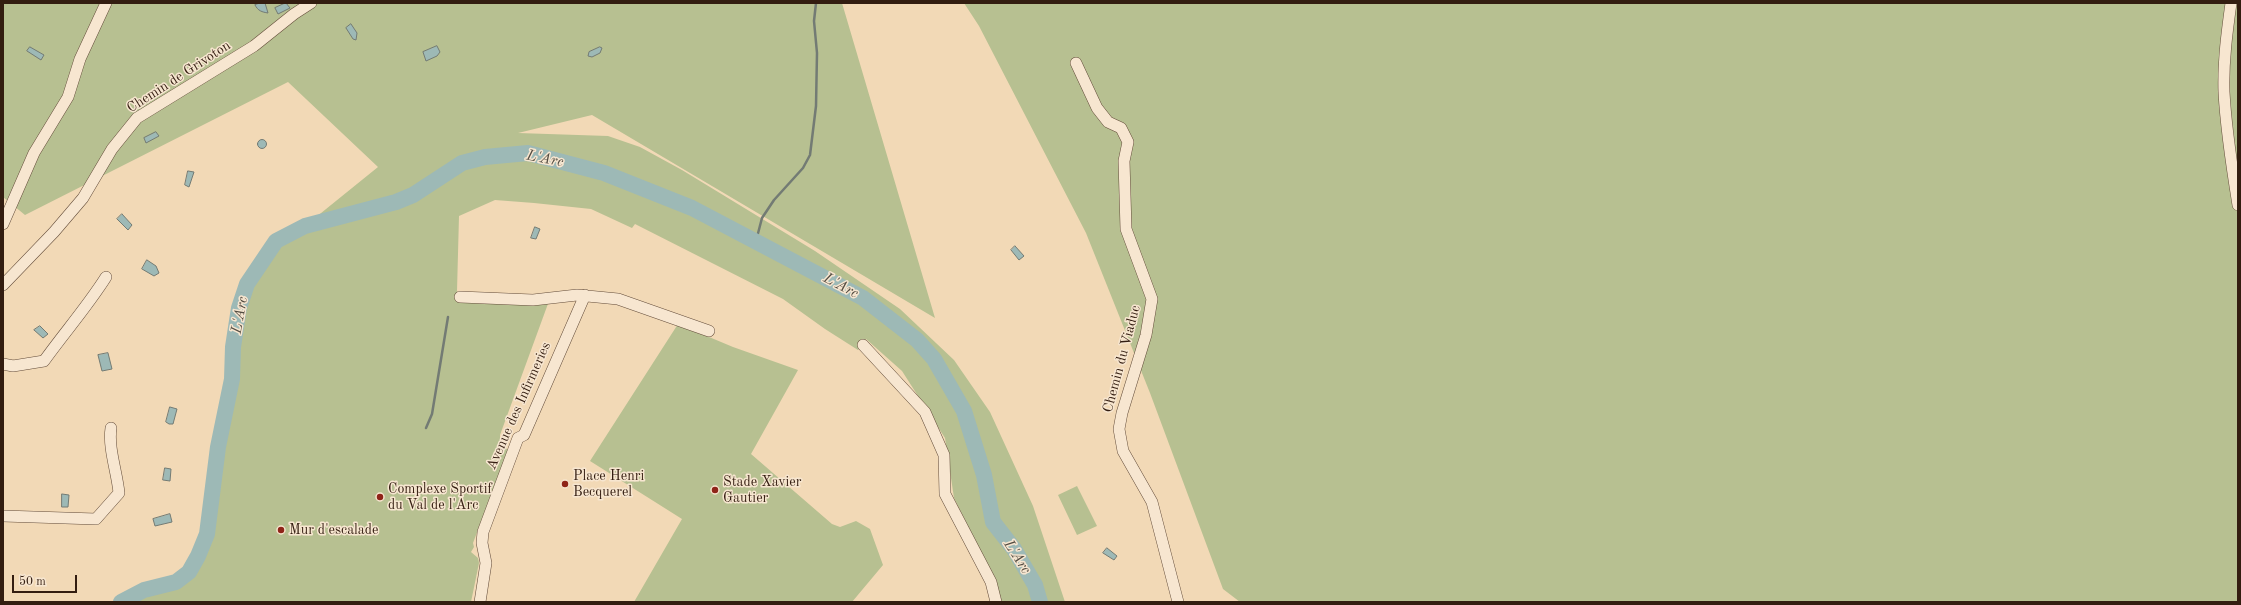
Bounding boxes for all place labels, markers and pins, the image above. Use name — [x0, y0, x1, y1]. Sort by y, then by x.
place label: Place Henri Becquerel — [573, 468, 644, 500]
place label: Stade Xavier Gautier — [723, 474, 802, 506]
marker: Place Henri Becquerel — [560, 479, 570, 489]
place label: Complexe Sportif du Val de l'Arc — [388, 481, 492, 514]
marker: Stade Xavier Gautier — [710, 485, 720, 495]
marker: Complexe Sportif du Val de l'Arc — [375, 492, 385, 502]
place label: Mur d'escalade — [289, 522, 379, 538]
marker: Mur d'escalade — [276, 525, 286, 535]

